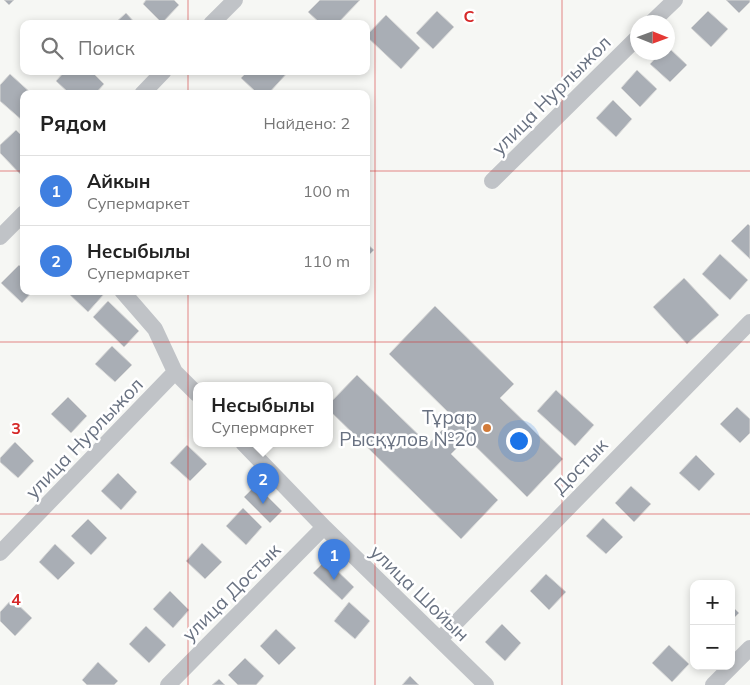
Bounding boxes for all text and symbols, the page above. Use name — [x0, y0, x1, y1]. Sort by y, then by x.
text: C — [464, 6, 475, 26]
north arrow — [630, 15, 675, 60]
search box — [20, 20, 370, 75]
street label: улица Нурлыжол — [486, 30, 616, 160]
icon: search — [38, 34, 66, 62]
text: Поиск — [78, 36, 135, 60]
text: Рядом — [40, 110, 107, 136]
text: Найдено: 2 — [264, 113, 350, 133]
text: Айкын — [87, 169, 151, 193]
text: 1 — [51, 181, 61, 201]
text: 100 m — [303, 181, 350, 201]
text: Супермаркет — [87, 193, 190, 213]
text: Несыбылы — [87, 239, 190, 263]
text: 2 — [51, 251, 61, 271]
text: 110 m — [303, 251, 350, 271]
text: Супермаркет — [87, 263, 190, 283]
street label: улица Нурлыжол — [20, 372, 148, 504]
popup — [193, 382, 333, 447]
text: Несыбылы — [211, 393, 315, 417]
place label: Тұрар Рысқұлов №20 — [339, 405, 477, 451]
text: Супермаркет — [211, 417, 314, 437]
text: 3 — [11, 418, 21, 438]
marker: Тұрар Рысқұлов №20 — [481, 422, 493, 434]
your location — [506, 428, 532, 454]
street label: Достык — [547, 432, 613, 499]
pin: 2 — [247, 463, 279, 504]
street label: улица Достык — [177, 537, 286, 646]
pin: 1 — [318, 539, 350, 580]
street label: улица Шойын — [365, 540, 475, 646]
map controls — [690, 580, 735, 670]
button: + — [690, 580, 735, 625]
text: 4 — [11, 589, 21, 609]
button: − — [690, 625, 735, 670]

